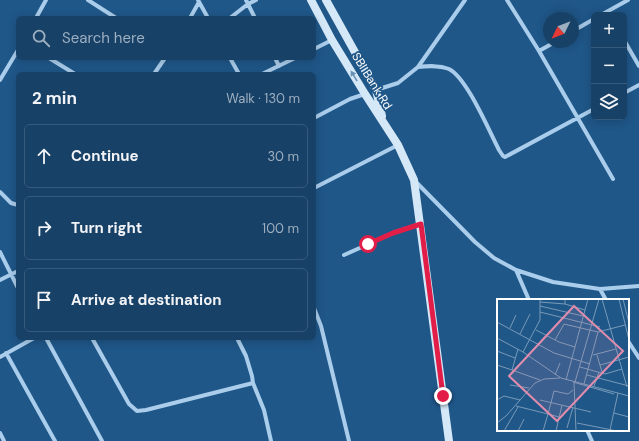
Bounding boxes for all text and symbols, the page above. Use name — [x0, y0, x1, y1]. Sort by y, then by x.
north arrow — [543, 12, 579, 48]
map controls — [591, 12, 627, 120]
button: + — [591, 12, 627, 48]
search box — [16, 16, 316, 60]
icon: search — [30, 27, 52, 49]
text: Search here — [62, 28, 145, 48]
button: − — [591, 48, 627, 84]
street label: SBI Bank Rd — [348, 49, 396, 113]
one-way arrow — [350, 70, 357, 82]
button: layers — [591, 84, 627, 120]
text: 2 min — [32, 87, 77, 109]
text: Walk · 130 m — [226, 90, 300, 107]
icon: ahead — [33, 145, 55, 167]
text: Continue — [71, 146, 139, 166]
text: 30 m — [267, 148, 299, 165]
icon: right — [33, 217, 55, 239]
text: Turn right — [71, 218, 142, 238]
text: 100 m — [262, 220, 299, 237]
route start — [359, 235, 377, 253]
icon: arrive — [33, 289, 55, 311]
text: Arrive at destination — [71, 290, 222, 310]
inset map — [497, 299, 629, 431]
route end — [434, 387, 452, 405]

